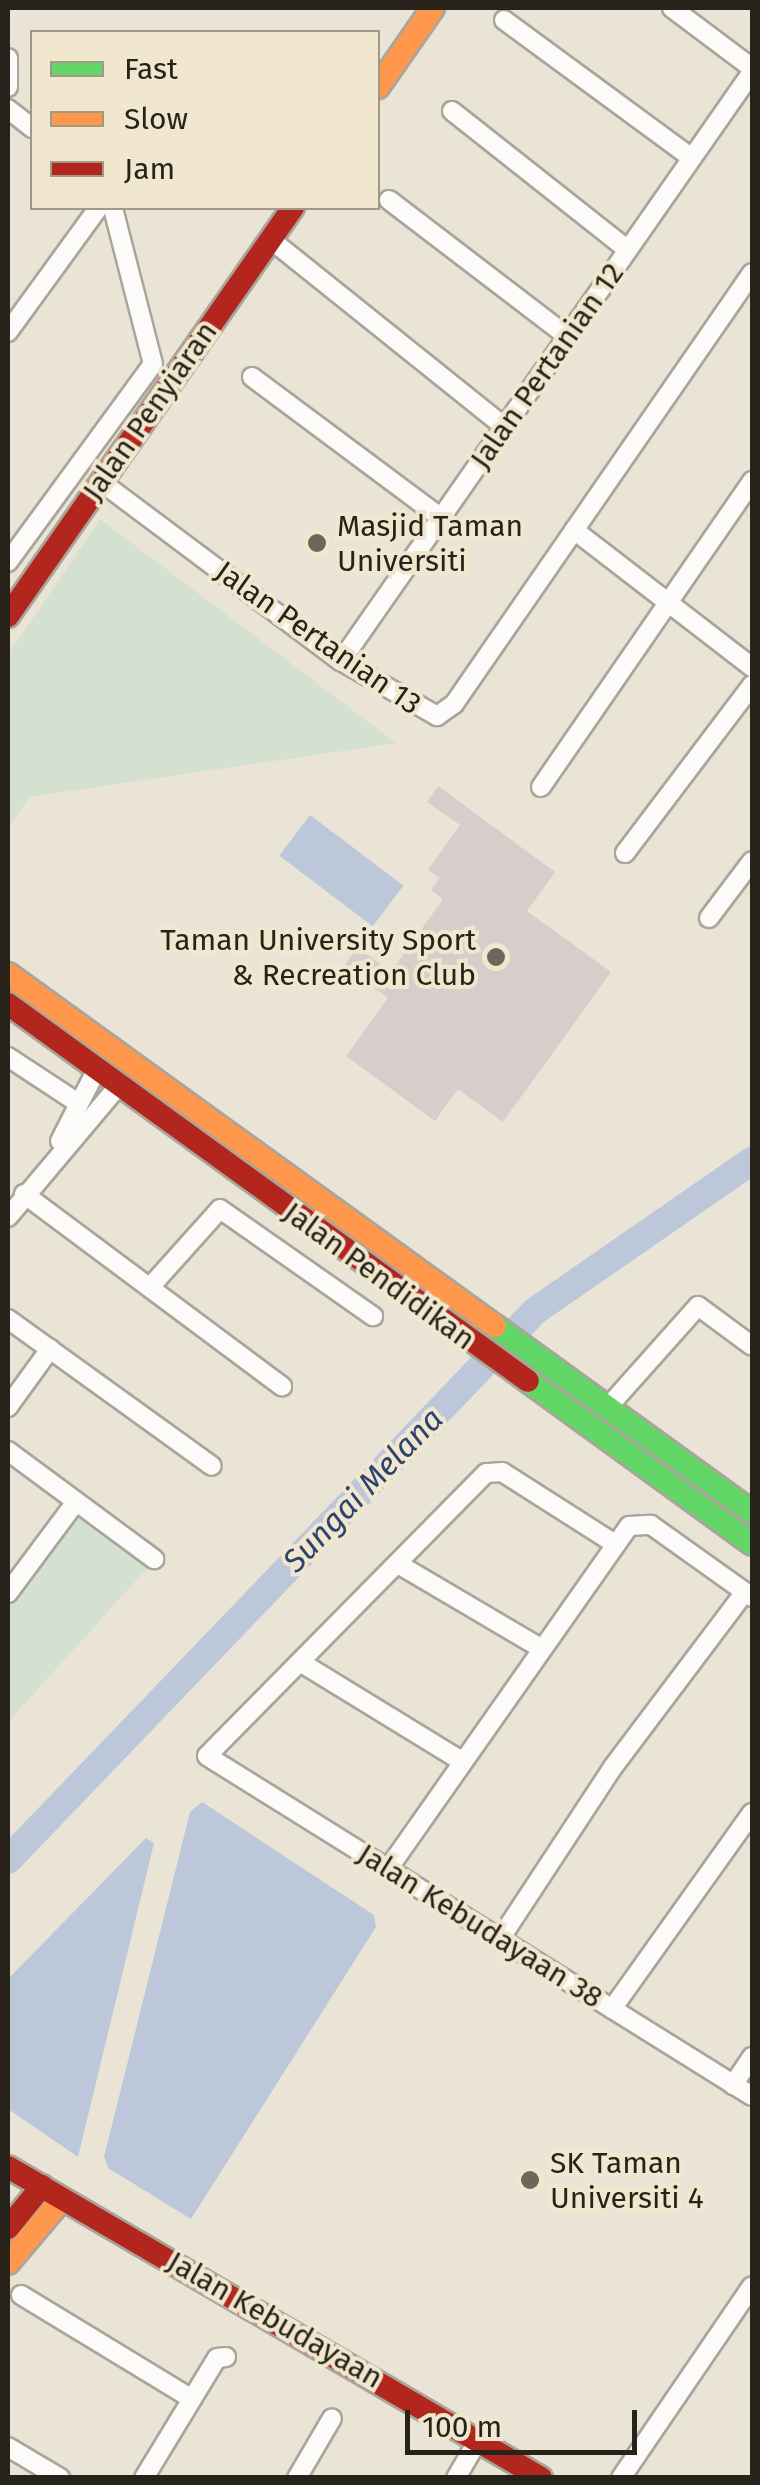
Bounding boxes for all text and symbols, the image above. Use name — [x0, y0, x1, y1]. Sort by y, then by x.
legend — [30, 30, 380, 210]
text: Fast — [124, 51, 178, 87]
text: Slow — [124, 101, 188, 137]
text: Jam — [124, 151, 175, 187]
street label: Jalan Pertanian 12 — [463, 256, 631, 476]
street label: Jalan Penyiaran — [75, 315, 225, 507]
place label: Masjid Taman Universiti — [337, 508, 523, 578]
marker: Masjid Taman Universiti — [306, 532, 328, 554]
street label: Jalan Pertanian 13 — [208, 554, 428, 722]
place label: Taman University Sport & Recreation Club — [160, 922, 476, 992]
marker: Taman University Sport & Recreation Club — [485, 946, 507, 968]
street label: Jalan Pendidikan — [276, 1195, 482, 1357]
water label: Sungai Melana — [275, 1400, 451, 1580]
street label: Jalan Kebudayaan 38 — [351, 1836, 609, 2016]
place label: SK Taman Universiti 4 — [550, 2145, 704, 2216]
marker: SK Taman Universiti 4 — [519, 2169, 541, 2191]
street label: Jalan Kebudayaan — [161, 2244, 389, 2396]
scale bar — [410, 2390, 642, 2452]
text: 100 m — [422, 2409, 502, 2445]

